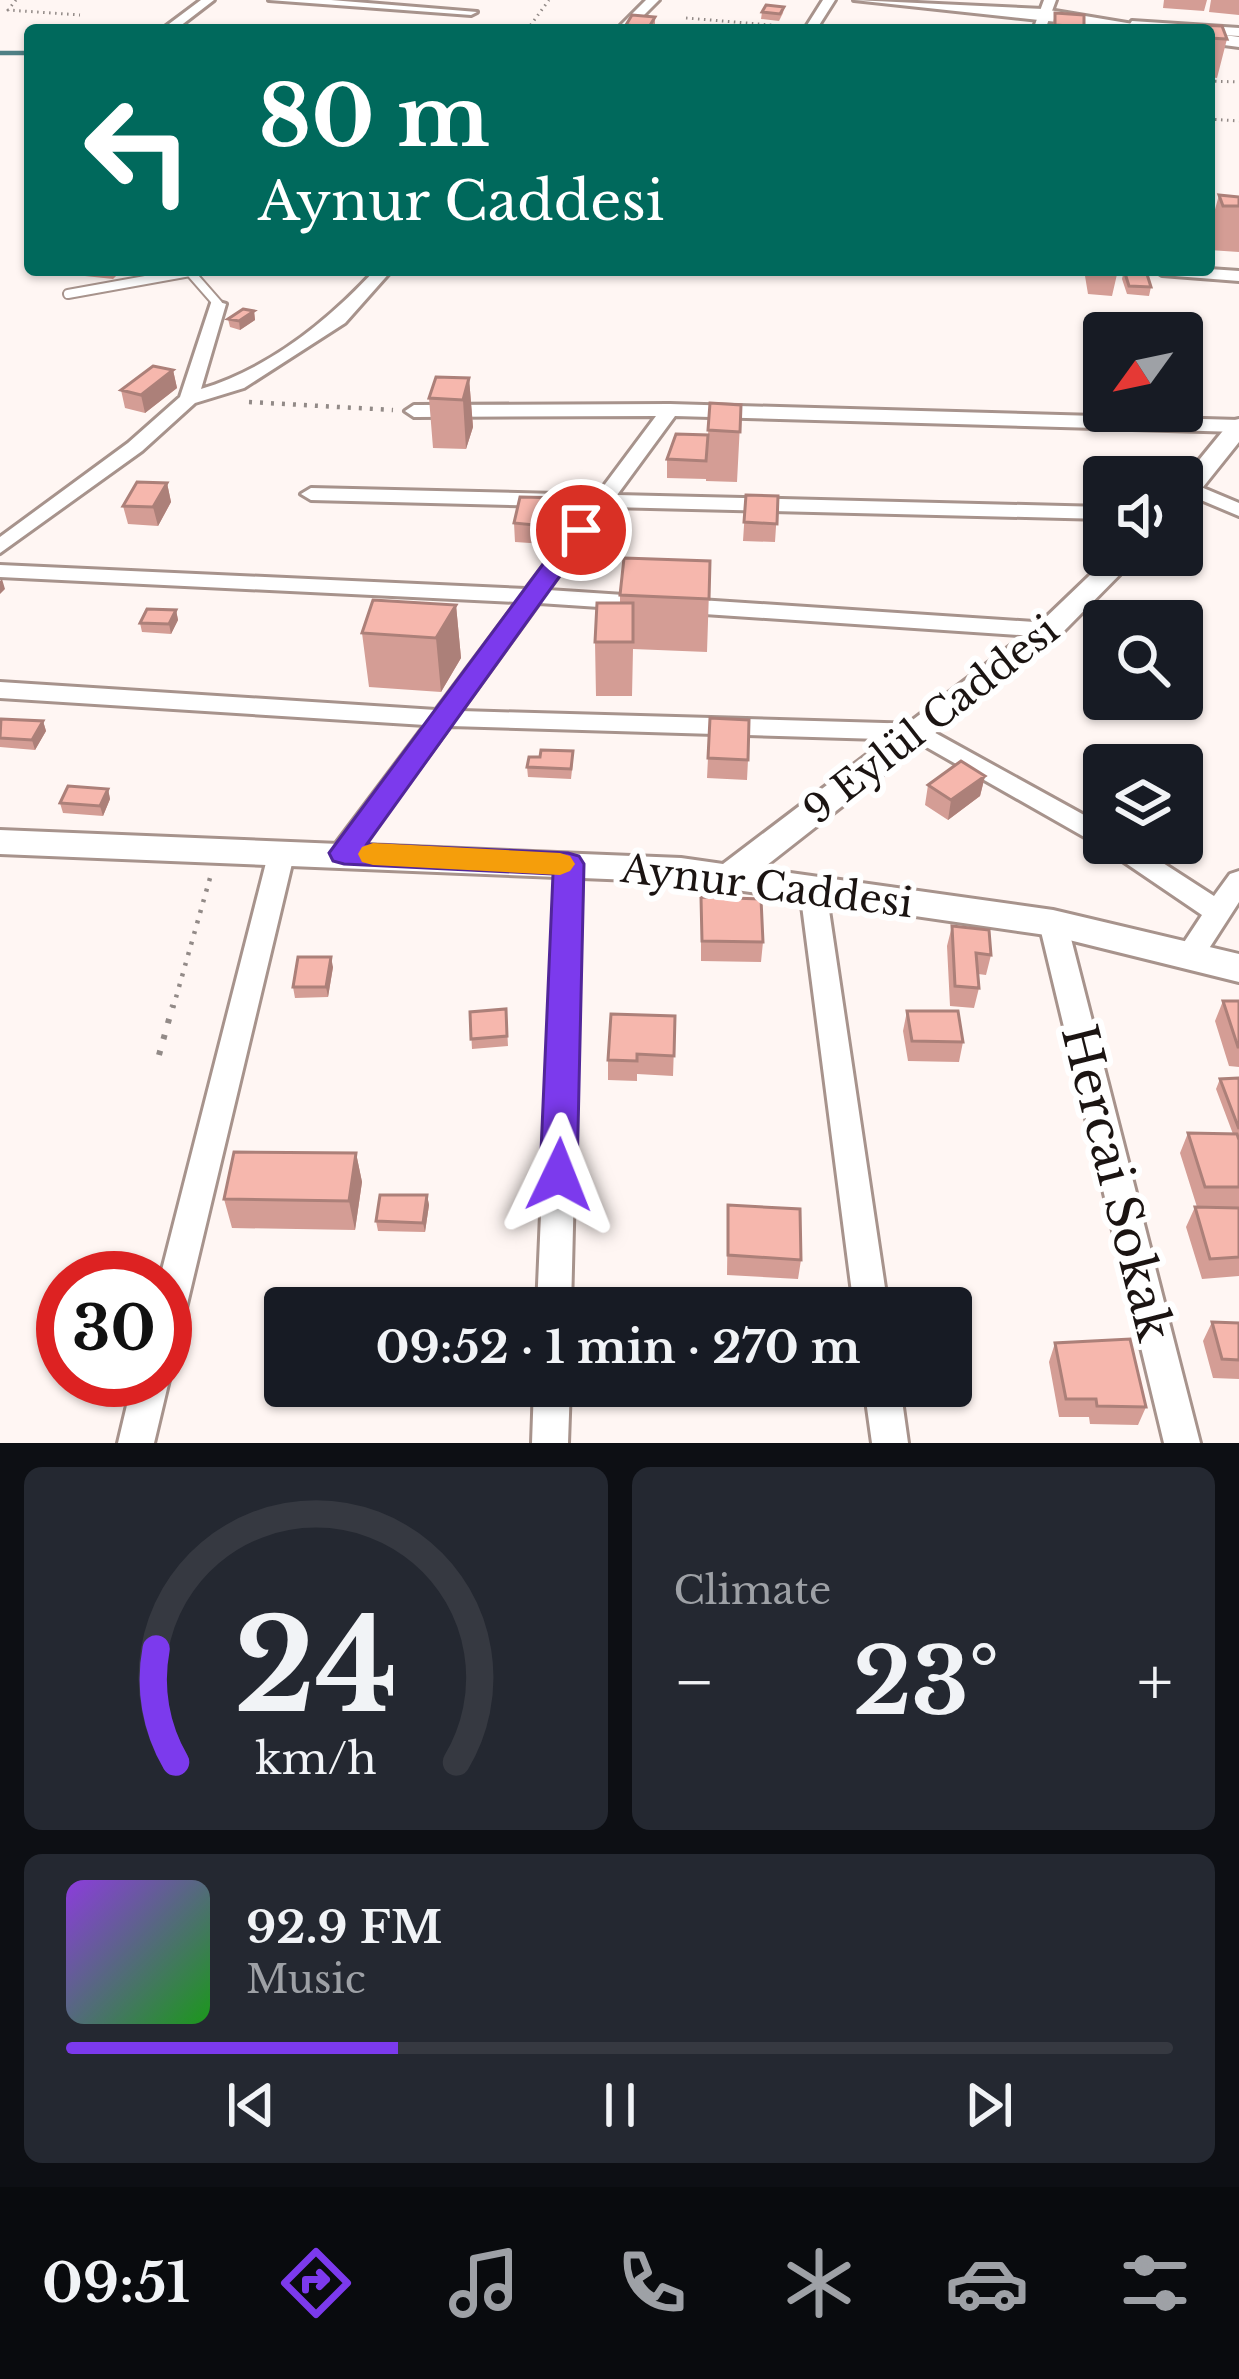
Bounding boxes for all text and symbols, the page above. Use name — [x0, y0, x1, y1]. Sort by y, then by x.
text: 80 m — [258, 65, 490, 169]
icon: left — [60, 72, 216, 228]
text: Aynur Caddesi — [258, 168, 664, 235]
north arrow — [1083, 312, 1203, 432]
map controls — [1083, 312, 1203, 864]
button: sound — [1083, 456, 1203, 576]
pin — [530, 479, 632, 581]
icon: arrive — [548, 497, 614, 563]
button: search — [1083, 600, 1203, 720]
street label: 9 Eylül Caddesi — [794, 605, 1068, 835]
button: layers — [1083, 744, 1203, 864]
street label: Aynur Caddesi — [617, 844, 916, 928]
street label: Hercai Sokak — [1049, 1019, 1185, 1348]
position arrow — [496, 1112, 622, 1238]
speed limit sign: 30 — [36, 1251, 192, 1407]
text: 09:52 · 1 min · 270 m — [376, 1319, 860, 1375]
text: Climate — [674, 1566, 831, 1615]
text: 24 — [234, 1590, 398, 1745]
text: 23° — [853, 1627, 999, 1738]
text: − — [674, 1641, 715, 1723]
text: + — [1137, 1641, 1173, 1723]
text: km/h — [255, 1731, 377, 1785]
text: 92.9 FM — [246, 1899, 442, 1955]
text: Music — [246, 1955, 366, 2004]
icon: previous — [218, 2072, 284, 2138]
icon: pause — [587, 2072, 653, 2138]
icon: next — [956, 2072, 1022, 2138]
icon: directions — [274, 2241, 358, 2325]
icon: music — [442, 2241, 526, 2325]
icon: phone — [610, 2241, 694, 2325]
icon: climate — [777, 2241, 861, 2325]
icon: car — [945, 2241, 1029, 2325]
icon: filters — [1113, 2241, 1197, 2325]
text: 09:51 — [42, 2250, 190, 2317]

